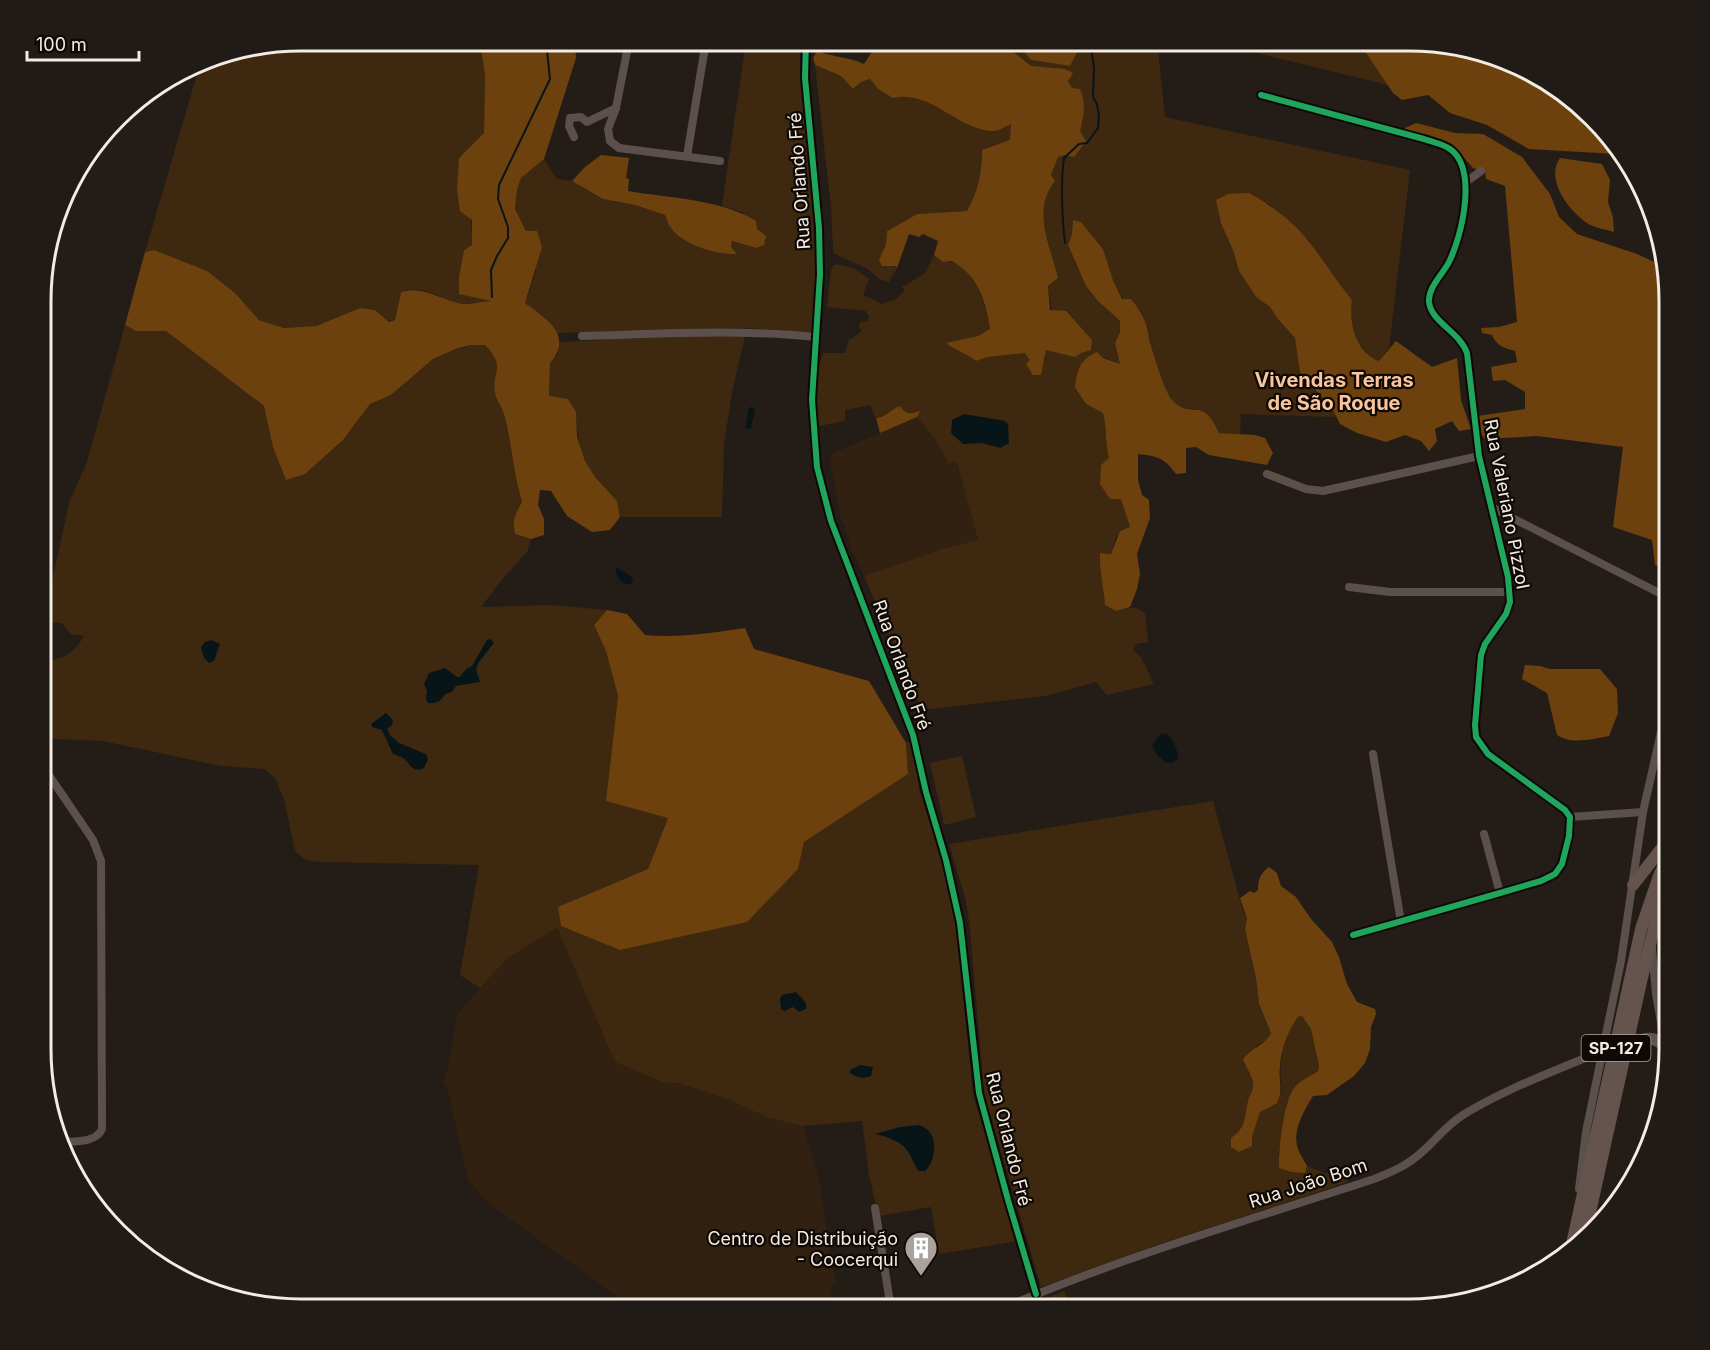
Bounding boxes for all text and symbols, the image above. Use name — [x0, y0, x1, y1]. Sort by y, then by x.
scale bar — [27, 24, 140, 62]
text: 100 m — [36, 34, 87, 55]
street label: Rua Orlando Fré — [784, 112, 814, 250]
district label: Vivendas Terras de São Roque — [1254, 368, 1414, 415]
street label: Rua Valeriano Pizzol — [1480, 417, 1534, 591]
street label: Rua Orlando Fré — [869, 597, 935, 733]
road number: SP-127 — [1582, 1035, 1650, 1061]
street label: Rua Orlando Fré — [982, 1070, 1036, 1208]
street label: Rua João Bom — [1246, 1154, 1370, 1212]
place label: Centro de Distribuição - Coocerqui — [707, 1228, 898, 1270]
building icon: Centro de Distribuição - Coocerqui — [903, 1230, 939, 1277]

